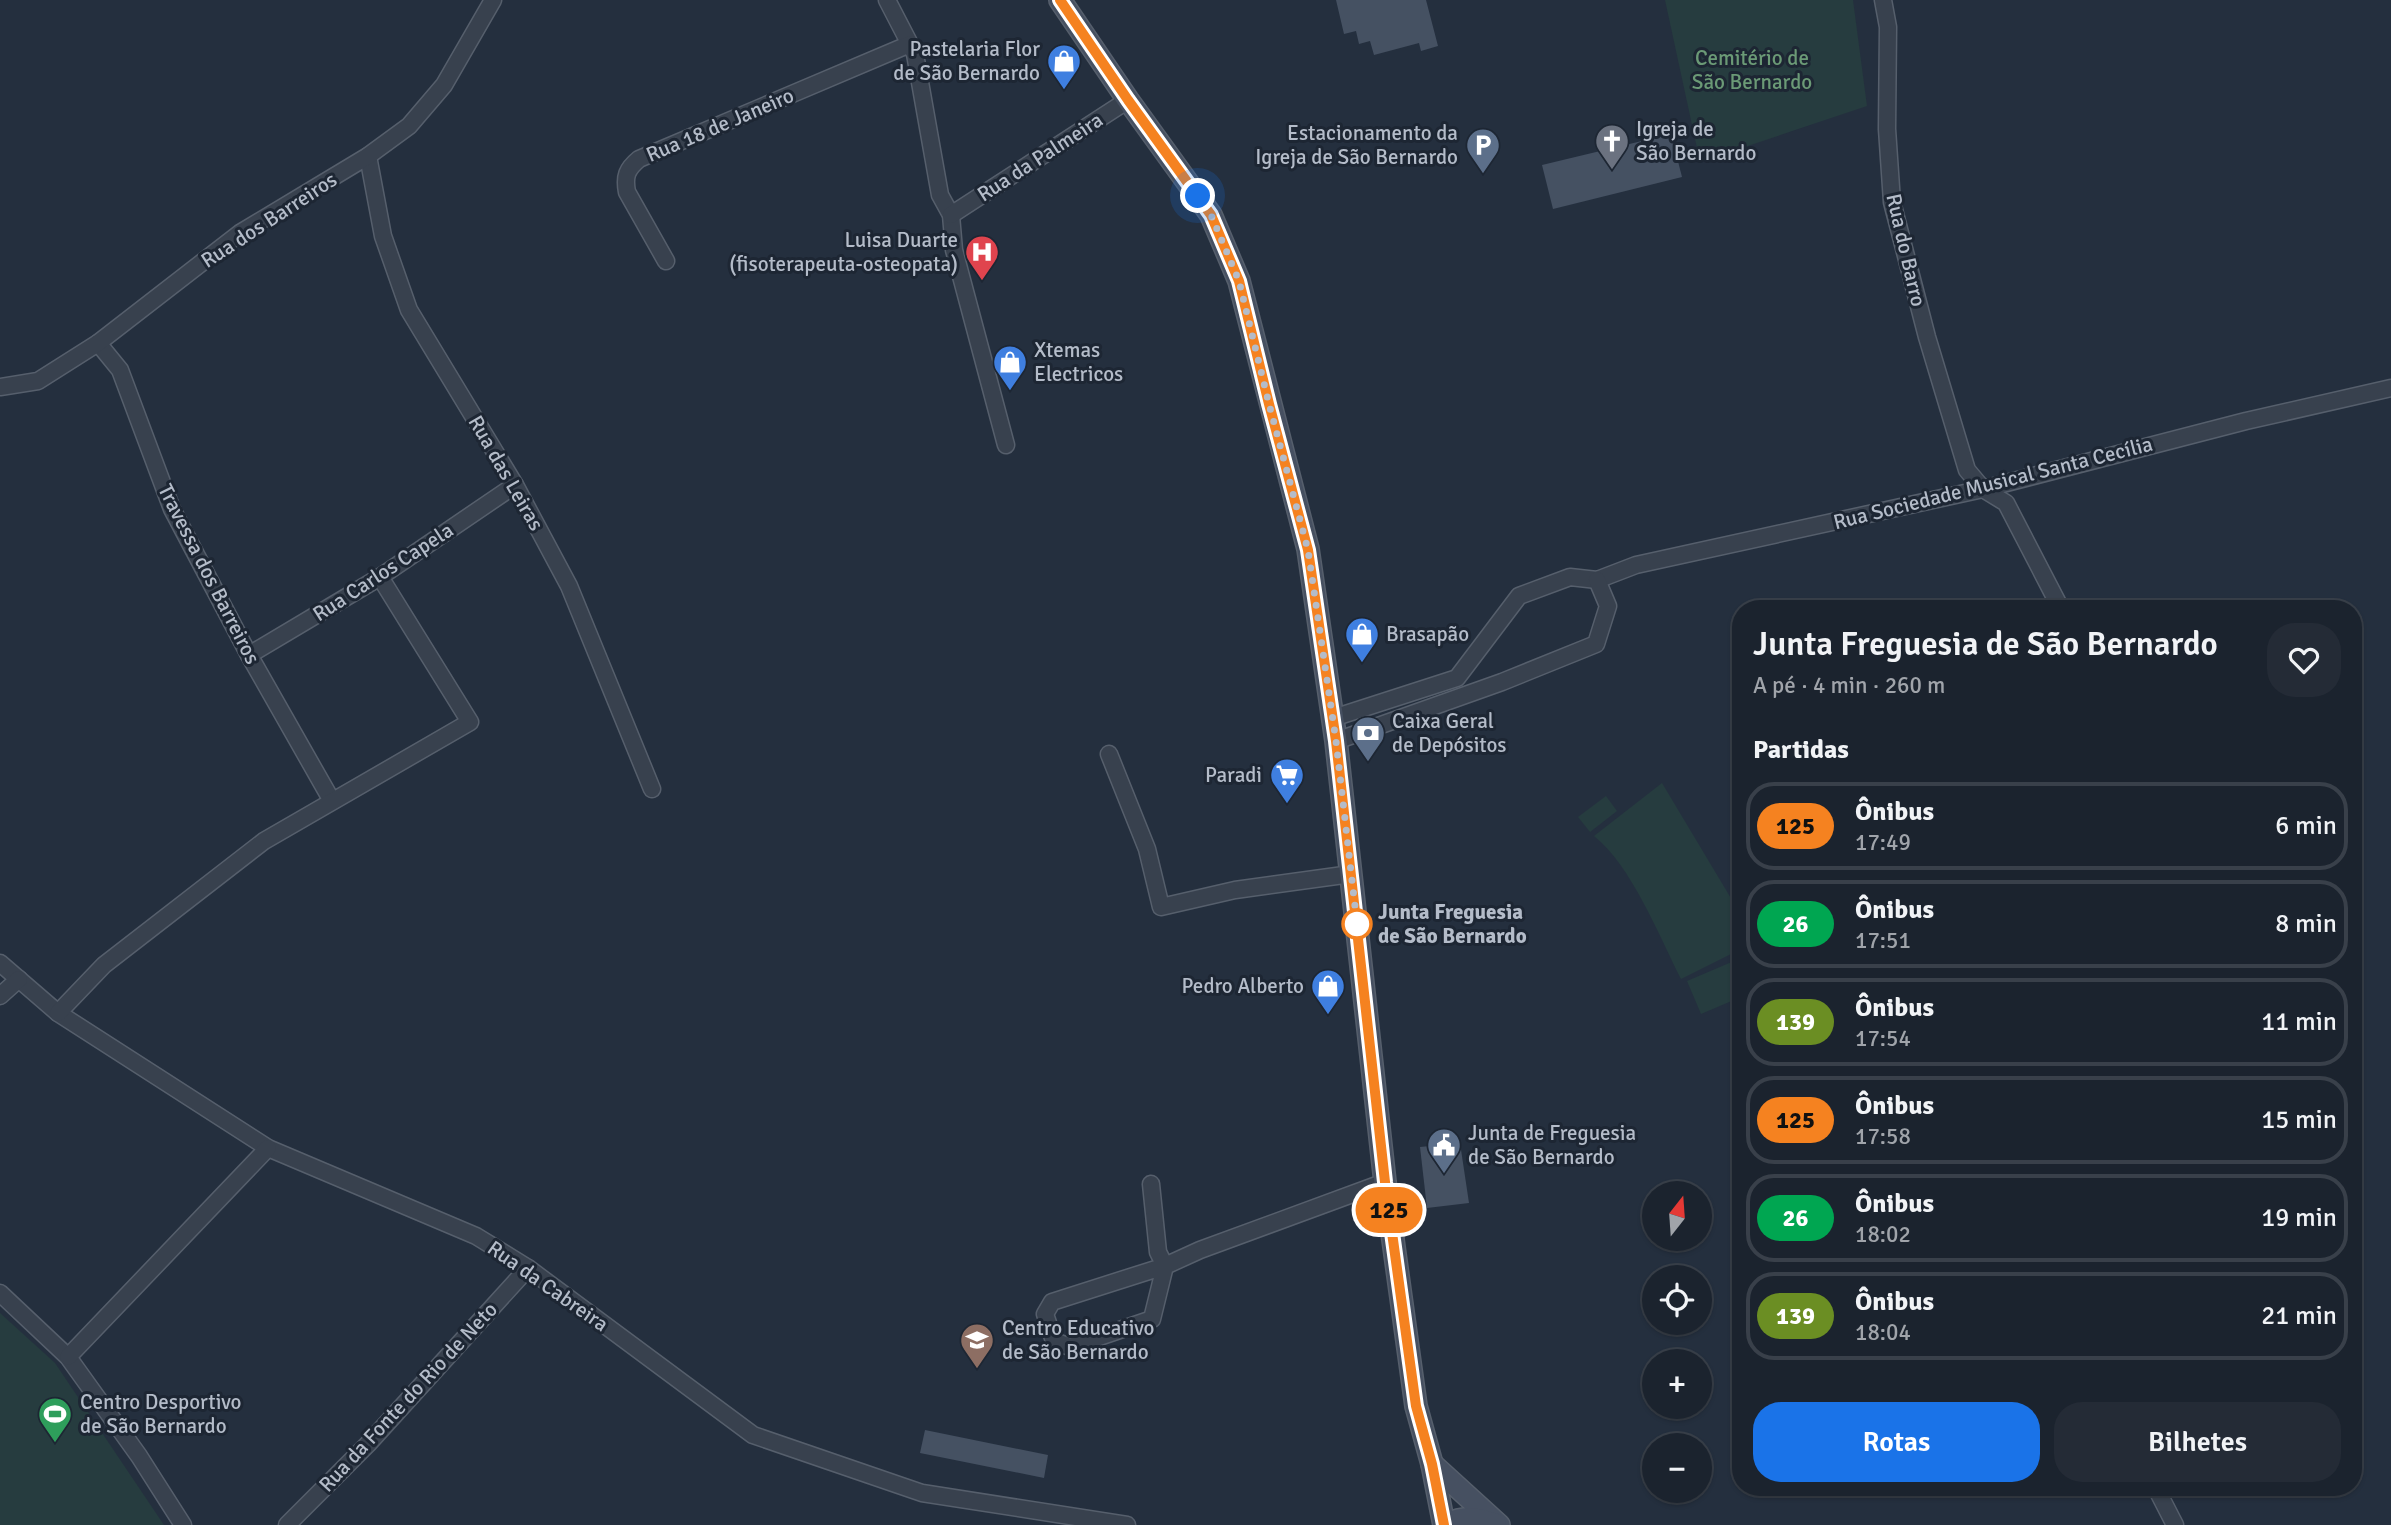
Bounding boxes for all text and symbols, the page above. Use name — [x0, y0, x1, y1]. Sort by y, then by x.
place label: Pastelaria Flor de São Bernardo — [893, 36, 1040, 86]
shop icon: Pastelaria Flor de São Bernardo — [1045, 42, 1083, 91]
park label: Cemitério de São Bernardo — [1692, 45, 1812, 95]
street label: Rua 18 de Janeiro — [642, 82, 798, 168]
street label: Rua da Palmeira — [972, 107, 1108, 207]
place label: Igreja de São Bernardo — [1636, 116, 1756, 166]
place label: Estacionamento da Igreja de São Bernardo — [1255, 120, 1458, 170]
church icon: Igreja de São Bernardo — [1593, 122, 1631, 171]
parking icon: Estacionamento da Igreja de São Bernardo — [1464, 126, 1502, 175]
street label: Rua dos Barreiros — [196, 166, 342, 274]
your location — [1180, 178, 1215, 213]
street label: Rua do Barro — [1880, 191, 1932, 309]
place label: Luisa Duarte (fisoterapeuta-osteopata) — [729, 227, 958, 277]
hospital icon: Luisa Duarte (fisoterapeuta-osteopata) — [963, 233, 1001, 282]
place label: Xtemas Electricos — [1034, 337, 1123, 387]
shop icon: Xtemas Electricos — [991, 343, 1029, 392]
street label: Rua das Leiras — [463, 411, 549, 535]
street label: Rua Sociedade Musical Santa Cecília — [1831, 431, 2155, 535]
street label: Travessa dos Barreiros — [152, 480, 266, 668]
street label: Rua Carlos Capela — [308, 517, 458, 627]
shop icon: Brasapão — [1343, 615, 1381, 664]
place label: Brasapão — [1386, 621, 1469, 647]
button: heart — [2267, 623, 2341, 697]
text: Junta Freguesia de São Bernardo — [1753, 624, 2218, 665]
text: A pé · 4 min · 260 m — [1753, 671, 1945, 700]
place label: Caixa Geral de Depósitos — [1392, 708, 1507, 758]
bank icon: Caixa Geral de Depósitos — [1349, 714, 1387, 763]
text: Partidas — [1753, 734, 1849, 766]
supermarket icon: Paradi — [1268, 756, 1306, 805]
place label: Paradi — [1205, 762, 1262, 788]
text: Ônibus — [1855, 796, 1934, 828]
text: 6 min — [2275, 810, 2337, 842]
text: 125 — [1776, 811, 1815, 841]
text: 17:49 — [1855, 828, 1911, 857]
text: Ônibus — [1855, 894, 1934, 926]
place label: Junta Freguesia de São Bernardo — [1378, 899, 1527, 949]
text: 8 min — [2275, 908, 2337, 940]
marker: Junta Freguesia de São Bernardo — [1342, 909, 1372, 939]
text: 26 — [1783, 909, 1808, 939]
text: 17:51 — [1855, 926, 1911, 955]
shop icon: Pedro Alberto — [1309, 967, 1347, 1016]
place label: Pedro Alberto — [1182, 973, 1304, 999]
text: Ônibus — [1855, 992, 1934, 1024]
text: 11 min — [2261, 1006, 2337, 1038]
text: 139 — [1776, 1007, 1815, 1037]
text: 17:54 — [1855, 1024, 1911, 1053]
text: Ônibus — [1855, 1090, 1934, 1122]
text: 15 min — [2261, 1104, 2337, 1136]
text: 125 — [1776, 1105, 1815, 1135]
place label: Junta de Freguesia de São Bernardo — [1468, 1120, 1636, 1170]
text: 17:58 — [1855, 1122, 1911, 1151]
public building icon: Junta de Freguesia de São Bernardo — [1425, 1126, 1463, 1175]
north arrow — [1642, 1181, 1712, 1251]
map controls — [1642, 1181, 1712, 1503]
line badge: 125 — [1349, 1187, 1429, 1233]
text: Ônibus — [1855, 1188, 1934, 1220]
text: 125 — [1370, 1195, 1408, 1225]
text: 19 min — [2261, 1202, 2337, 1234]
text: 26 — [1783, 1203, 1808, 1233]
text: 18:02 — [1855, 1220, 1911, 1249]
street label: Rua da Cabreira — [483, 1235, 613, 1337]
button: locate — [1642, 1265, 1712, 1335]
text: Ônibus — [1855, 1286, 1934, 1318]
street label: Rua da Fonte do Rio de Neto — [313, 1297, 503, 1497]
text: 21 min — [2261, 1300, 2337, 1332]
text: 139 — [1776, 1301, 1815, 1331]
place label: Centro Educativo de São Bernardo — [1002, 1315, 1154, 1365]
text: 18:04 — [1855, 1318, 1911, 1347]
school or university icon: Centro Educativo de São Bernardo — [958, 1321, 996, 1370]
button: + — [1642, 1349, 1712, 1419]
place label: Centro Desportivo de São Bernardo — [80, 1389, 241, 1439]
sports icon: Centro Desportivo de São Bernardo — [36, 1395, 74, 1444]
button: Rotas — [1753, 1402, 2040, 1482]
button: Bilhetes — [2054, 1402, 2341, 1482]
button: − — [1642, 1433, 1712, 1503]

